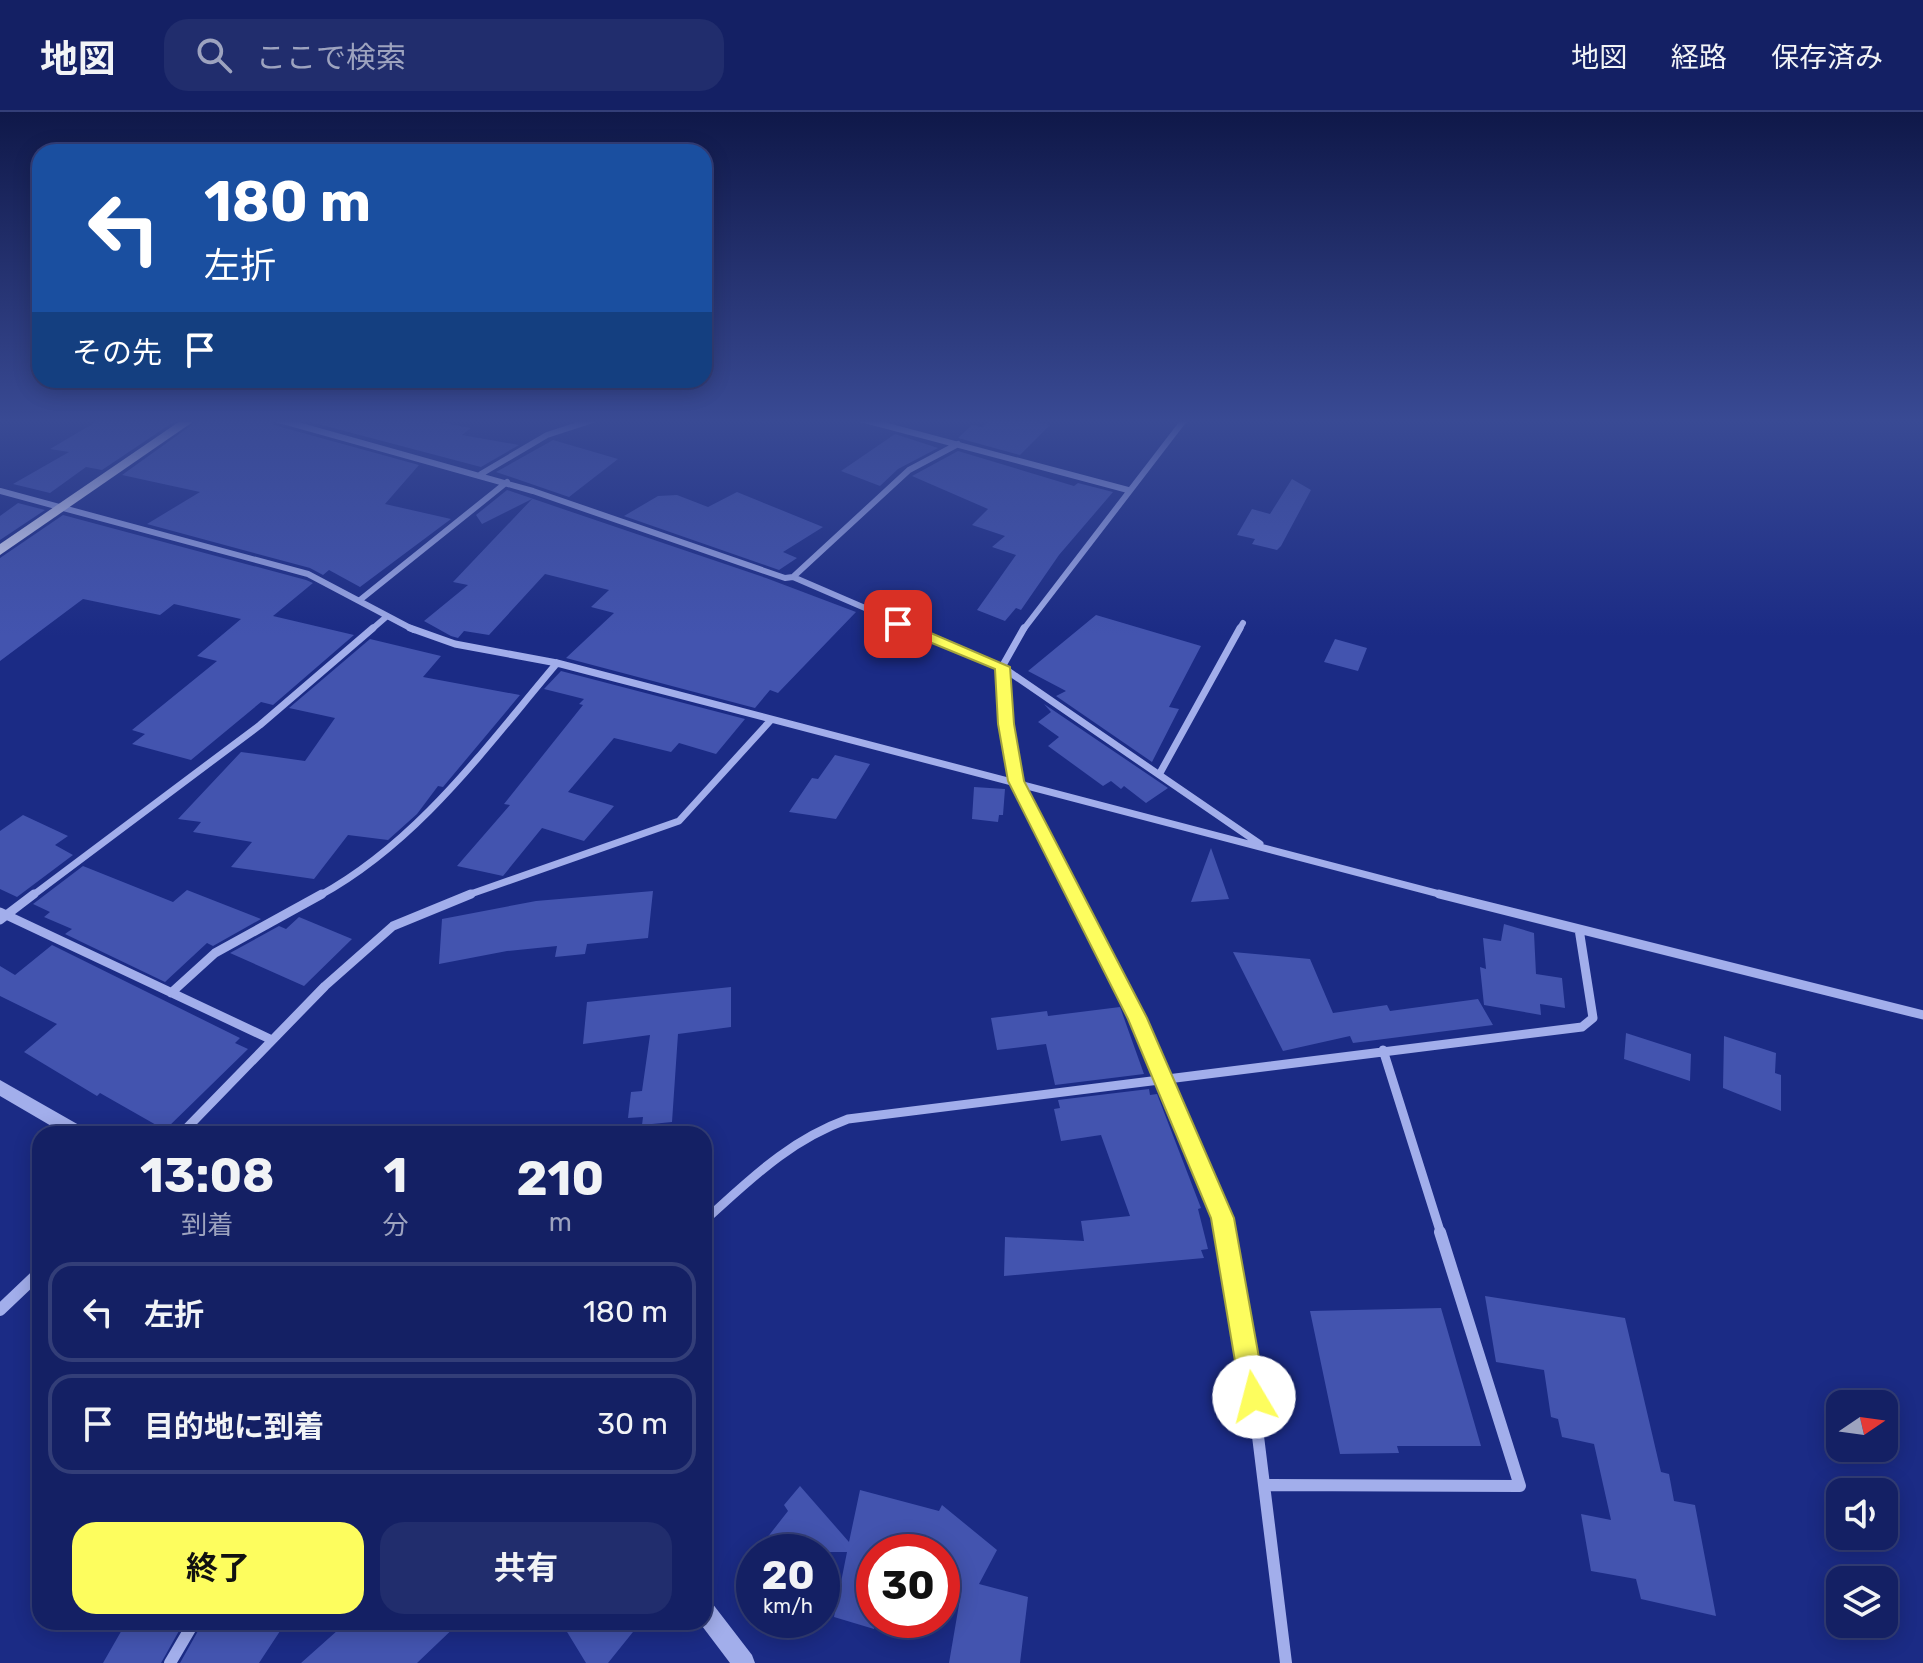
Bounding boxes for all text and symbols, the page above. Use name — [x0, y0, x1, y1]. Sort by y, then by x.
search box — [164, 19, 724, 91]
icon: search — [192, 33, 236, 77]
text: 地図 — [40, 36, 116, 82]
text: ここで検索 — [256, 40, 406, 76]
text: 地図 — [1571, 41, 1627, 74]
text: 経路 — [1671, 41, 1727, 74]
text: 保存済み — [1771, 41, 1883, 74]
text: 180 m — [204, 169, 371, 235]
icon: left — [72, 176, 176, 280]
text: 左折 — [204, 244, 276, 287]
icon: arrive — [178, 328, 222, 372]
text: その先 — [72, 335, 162, 371]
pin — [864, 590, 932, 658]
icon: arrive — [876, 602, 920, 646]
text: 13:08 — [140, 1147, 275, 1204]
text: 1 — [384, 1147, 407, 1204]
text: 210 — [516, 1150, 604, 1207]
text: m — [549, 1207, 572, 1238]
text: 到着 — [181, 1210, 233, 1241]
text: 分 — [382, 1210, 408, 1241]
icon: left — [76, 1290, 120, 1334]
text: 180 m — [583, 1294, 668, 1330]
text: 左折 — [144, 1297, 204, 1333]
position arrow — [1212, 1355, 1296, 1439]
north arrow — [1826, 1390, 1898, 1462]
map controls — [1826, 1390, 1898, 1638]
icon: arrive — [76, 1402, 120, 1446]
text: 30 m — [597, 1406, 668, 1442]
text: 目的地に到着 — [144, 1409, 324, 1445]
button: sound — [1826, 1478, 1898, 1550]
button: 終了 — [72, 1522, 364, 1614]
button: 共有 — [380, 1522, 672, 1614]
speed limit sign: 30 — [856, 1534, 960, 1638]
text: 20 — [761, 1552, 815, 1599]
button: layers — [1826, 1566, 1898, 1638]
text: km/h — [763, 1594, 813, 1618]

